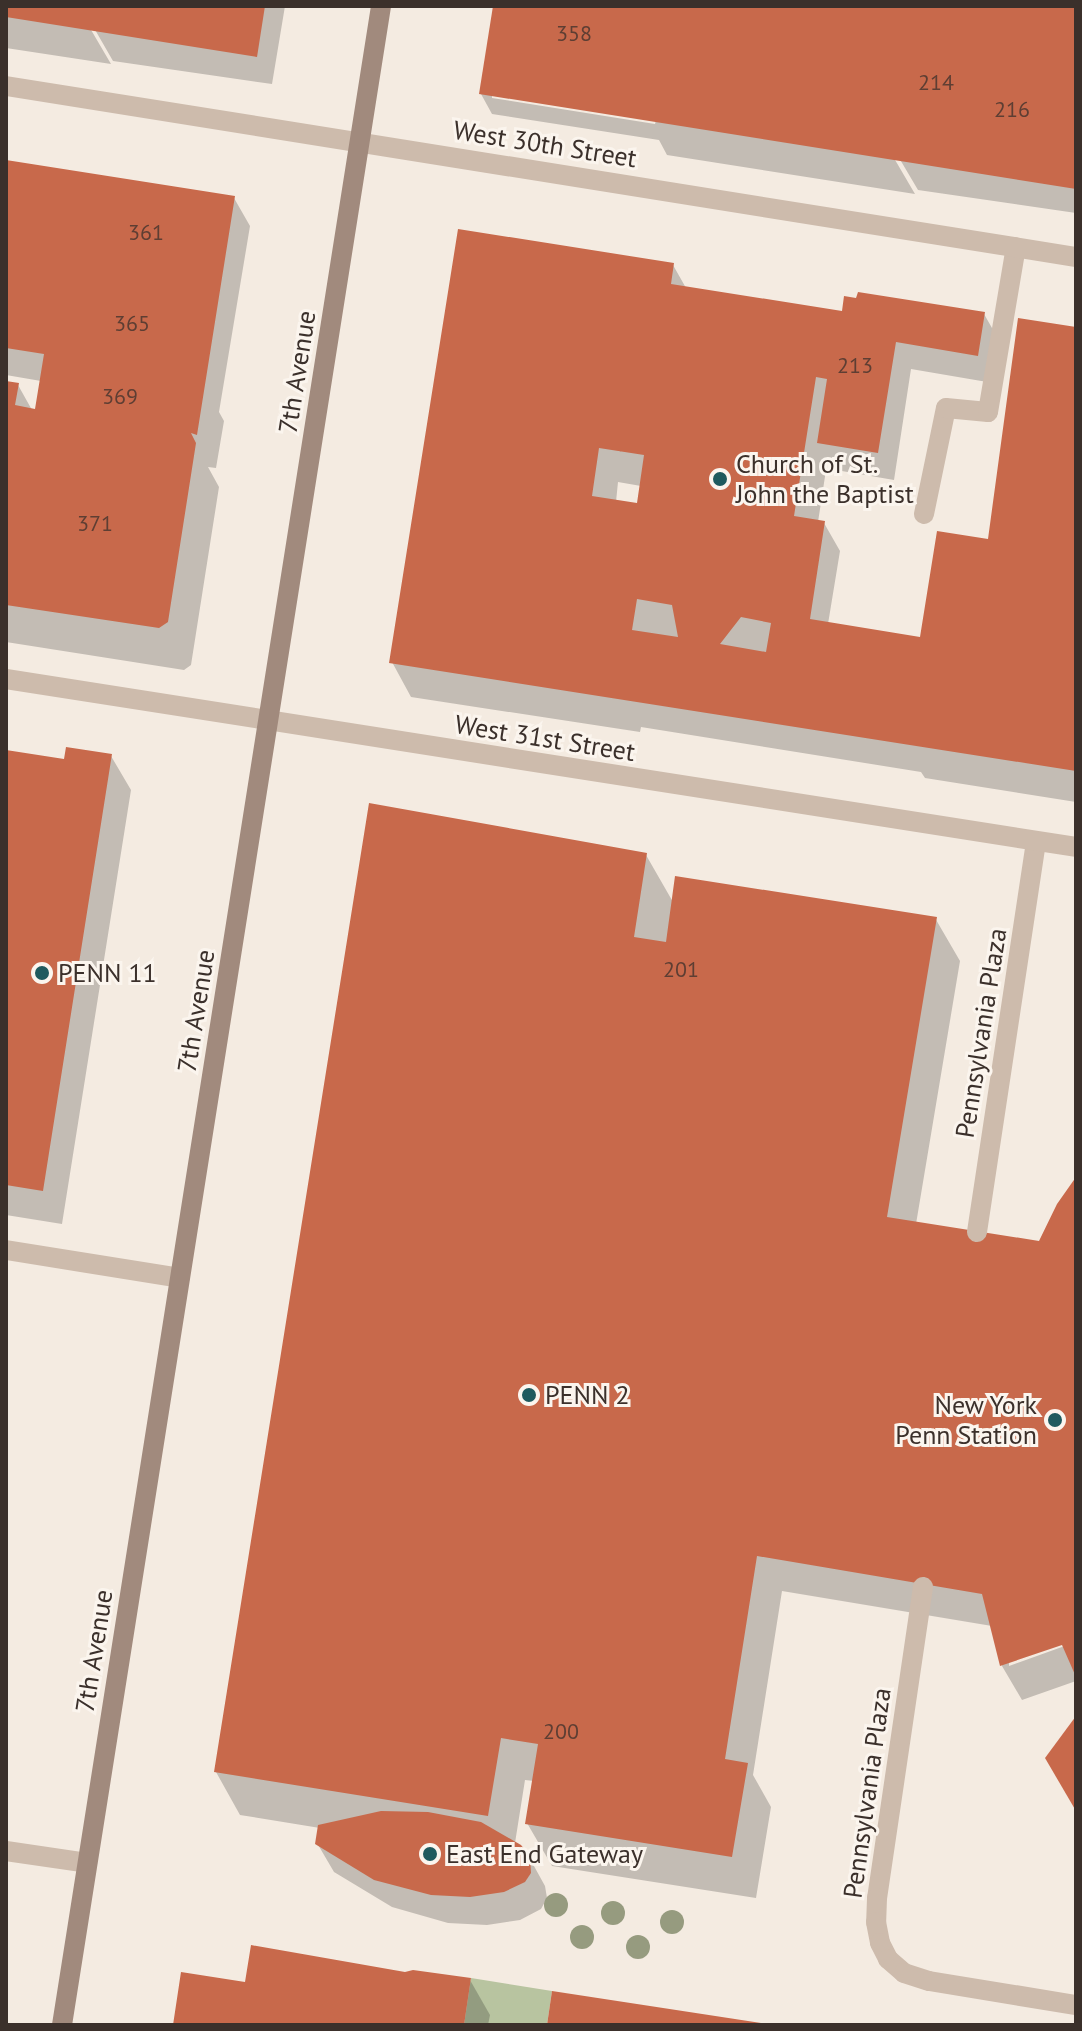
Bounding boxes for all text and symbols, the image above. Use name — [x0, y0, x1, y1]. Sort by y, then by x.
house number: 358 — [556, 21, 592, 47]
house number: 214 — [918, 70, 954, 96]
house number: 216 — [994, 97, 1030, 123]
street label: West 30th Street — [451, 114, 639, 174]
house number: 361 — [128, 220, 164, 246]
street label: 7th Avenue — [272, 308, 322, 436]
house number: 365 — [114, 311, 150, 337]
house number: 213 — [837, 353, 873, 379]
house number: 369 — [102, 384, 138, 410]
place label: Church of St. John the Baptist — [736, 448, 914, 510]
marker: Church of St. John the Baptist — [711, 470, 729, 488]
house number: 371 — [77, 511, 113, 537]
street label: West 31st Street — [453, 708, 637, 768]
street label: Pennsylvania Plaza — [949, 926, 1013, 1140]
street label: 7th Avenue — [171, 947, 221, 1075]
place label: PENN 11 — [58, 957, 157, 989]
house number: 201 — [663, 957, 699, 983]
marker: PENN 11 — [33, 964, 51, 982]
place label: PENN 2 — [545, 1379, 630, 1411]
marker: PENN 2 — [520, 1386, 538, 1404]
place label: New York Penn Station — [895, 1389, 1037, 1450]
marker: New York Penn Station — [1044, 1409, 1066, 1431]
street label: 7th Avenue — [69, 1587, 119, 1715]
street label: Pennsylvania Plaza — [837, 1686, 897, 1900]
house number: 200 — [543, 1719, 579, 1745]
place label: East End Gateway — [446, 1838, 643, 1870]
marker: East End Gateway — [421, 1845, 439, 1863]

